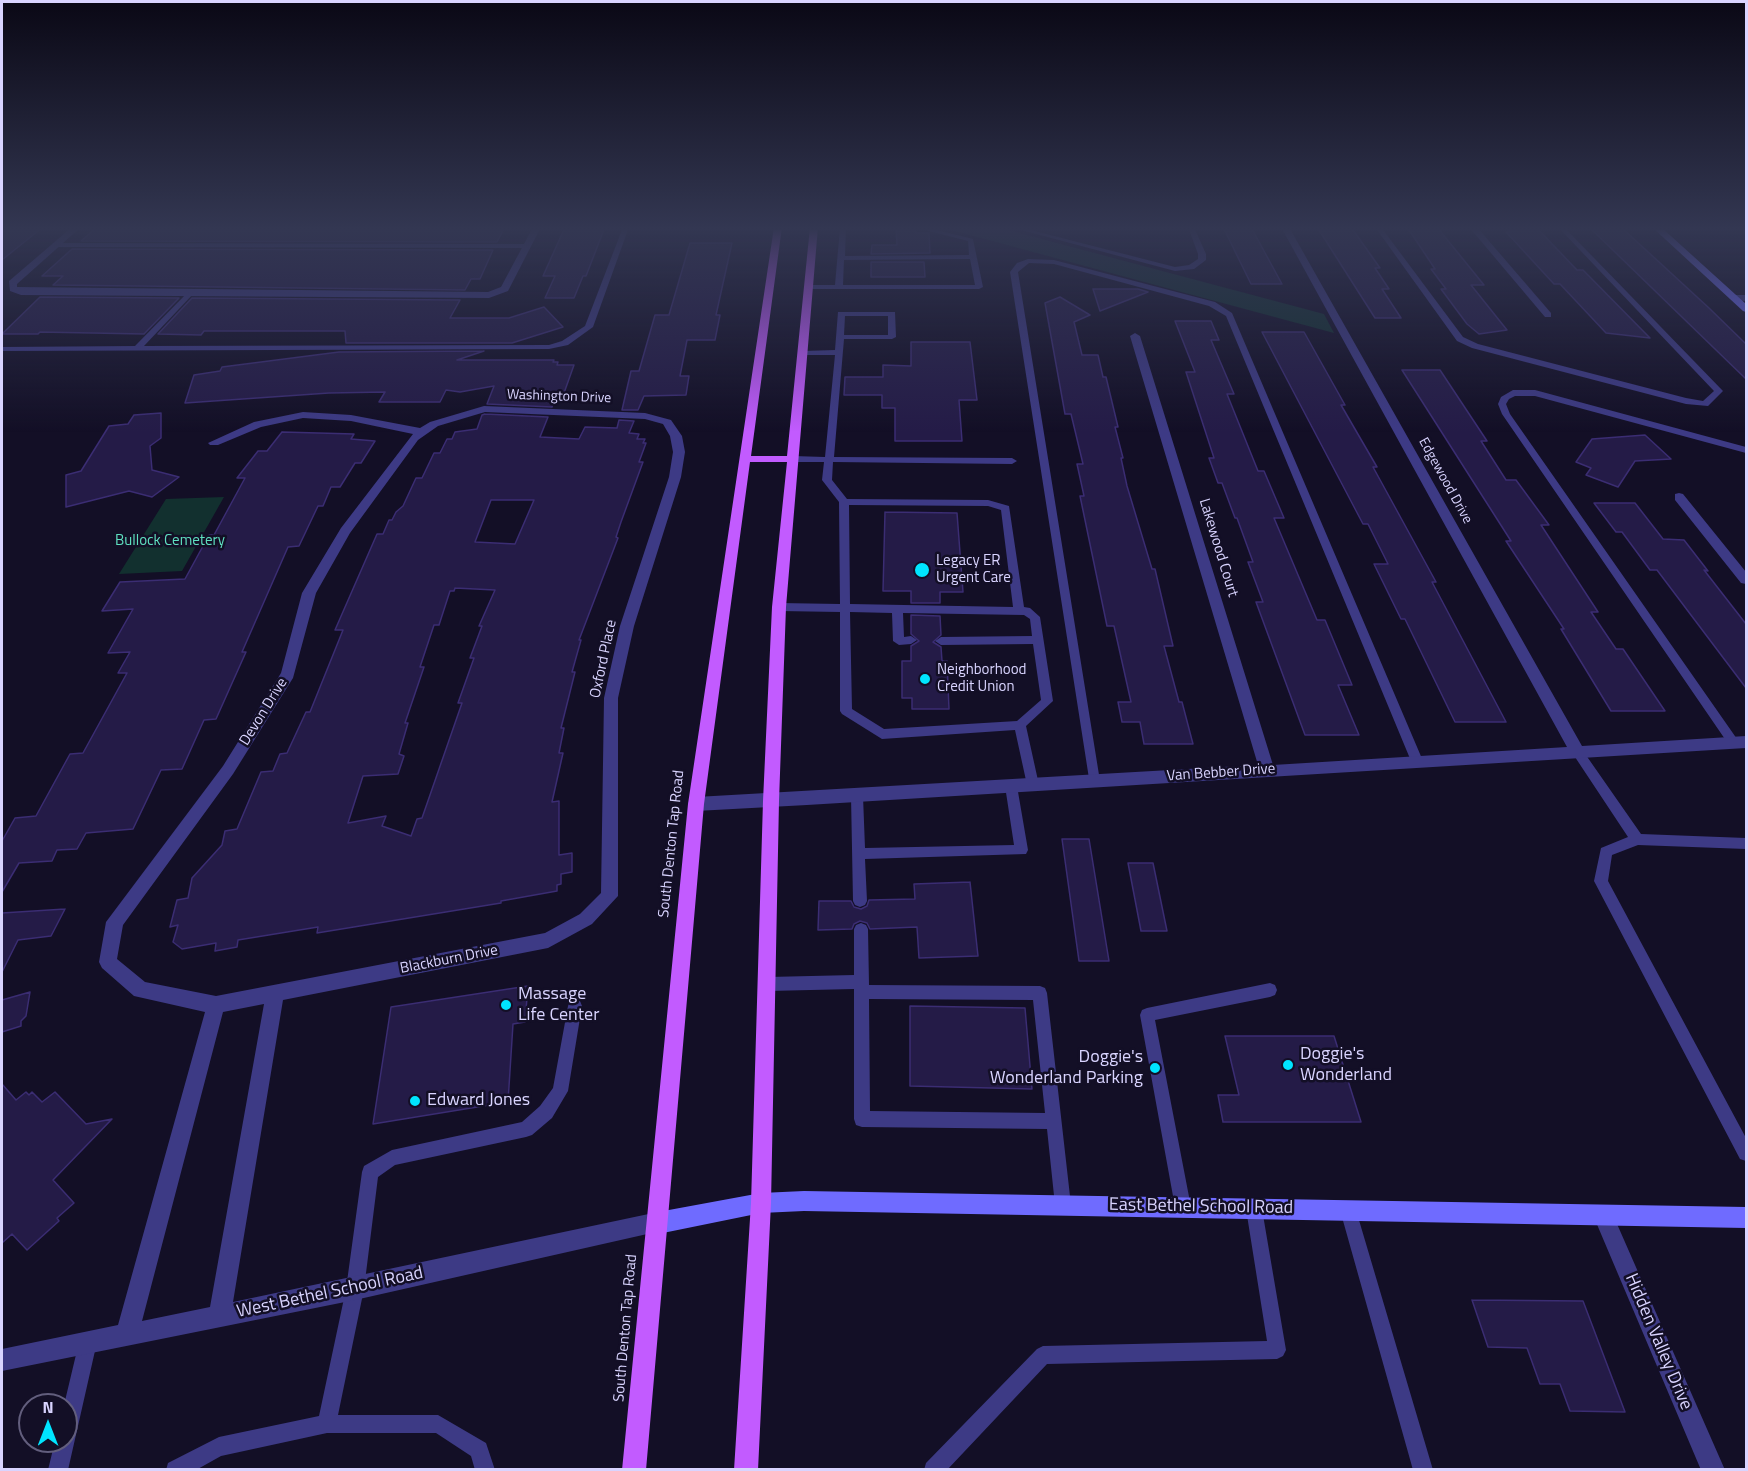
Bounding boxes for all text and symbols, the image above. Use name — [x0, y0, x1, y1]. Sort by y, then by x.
street label: Washington Drive — [506, 387, 612, 407]
street label: Edgewood Drive — [1414, 435, 1476, 527]
street label: Lakewood Court — [1194, 497, 1242, 599]
park label: Bullock Cemetery — [115, 532, 225, 550]
place label: Legacy ER Urgent Care — [936, 552, 1011, 587]
marker: Legacy ER Urgent Care — [913, 561, 931, 579]
street label: Oxford Place — [587, 618, 621, 700]
place label: Neighborhood Credit Union — [937, 661, 1027, 696]
marker: Neighborhood Credit Union — [918, 672, 932, 686]
street label: Devon Drive — [236, 675, 292, 749]
street label: Van Bebber Drive — [1166, 760, 1276, 786]
street label: South Denton Tap Road — [655, 769, 689, 919]
street label: Blackburn Drive — [399, 942, 499, 978]
place label: Massage Life Center — [518, 984, 599, 1026]
marker: Massage Life Center — [499, 998, 513, 1012]
place label: Doggie's Wonderland — [1300, 1044, 1392, 1086]
place label: Doggie's Wonderland Parking — [990, 1047, 1143, 1090]
marker: Doggie's Wonderland — [1281, 1058, 1295, 1072]
marker: Doggie's Wonderland Parking — [1148, 1061, 1162, 1075]
place label: Edward Jones — [427, 1090, 530, 1112]
marker: Edward Jones — [408, 1094, 422, 1108]
street label: East Bethel School Road — [1109, 1195, 1293, 1219]
street label: South Denton Tap Road — [611, 1253, 641, 1403]
street label: West Bethel School Road — [235, 1263, 425, 1323]
street label: Hidden Valley Drive — [1620, 1271, 1696, 1413]
north arrow — [18, 1393, 78, 1453]
text: N — [42, 1395, 54, 1419]

